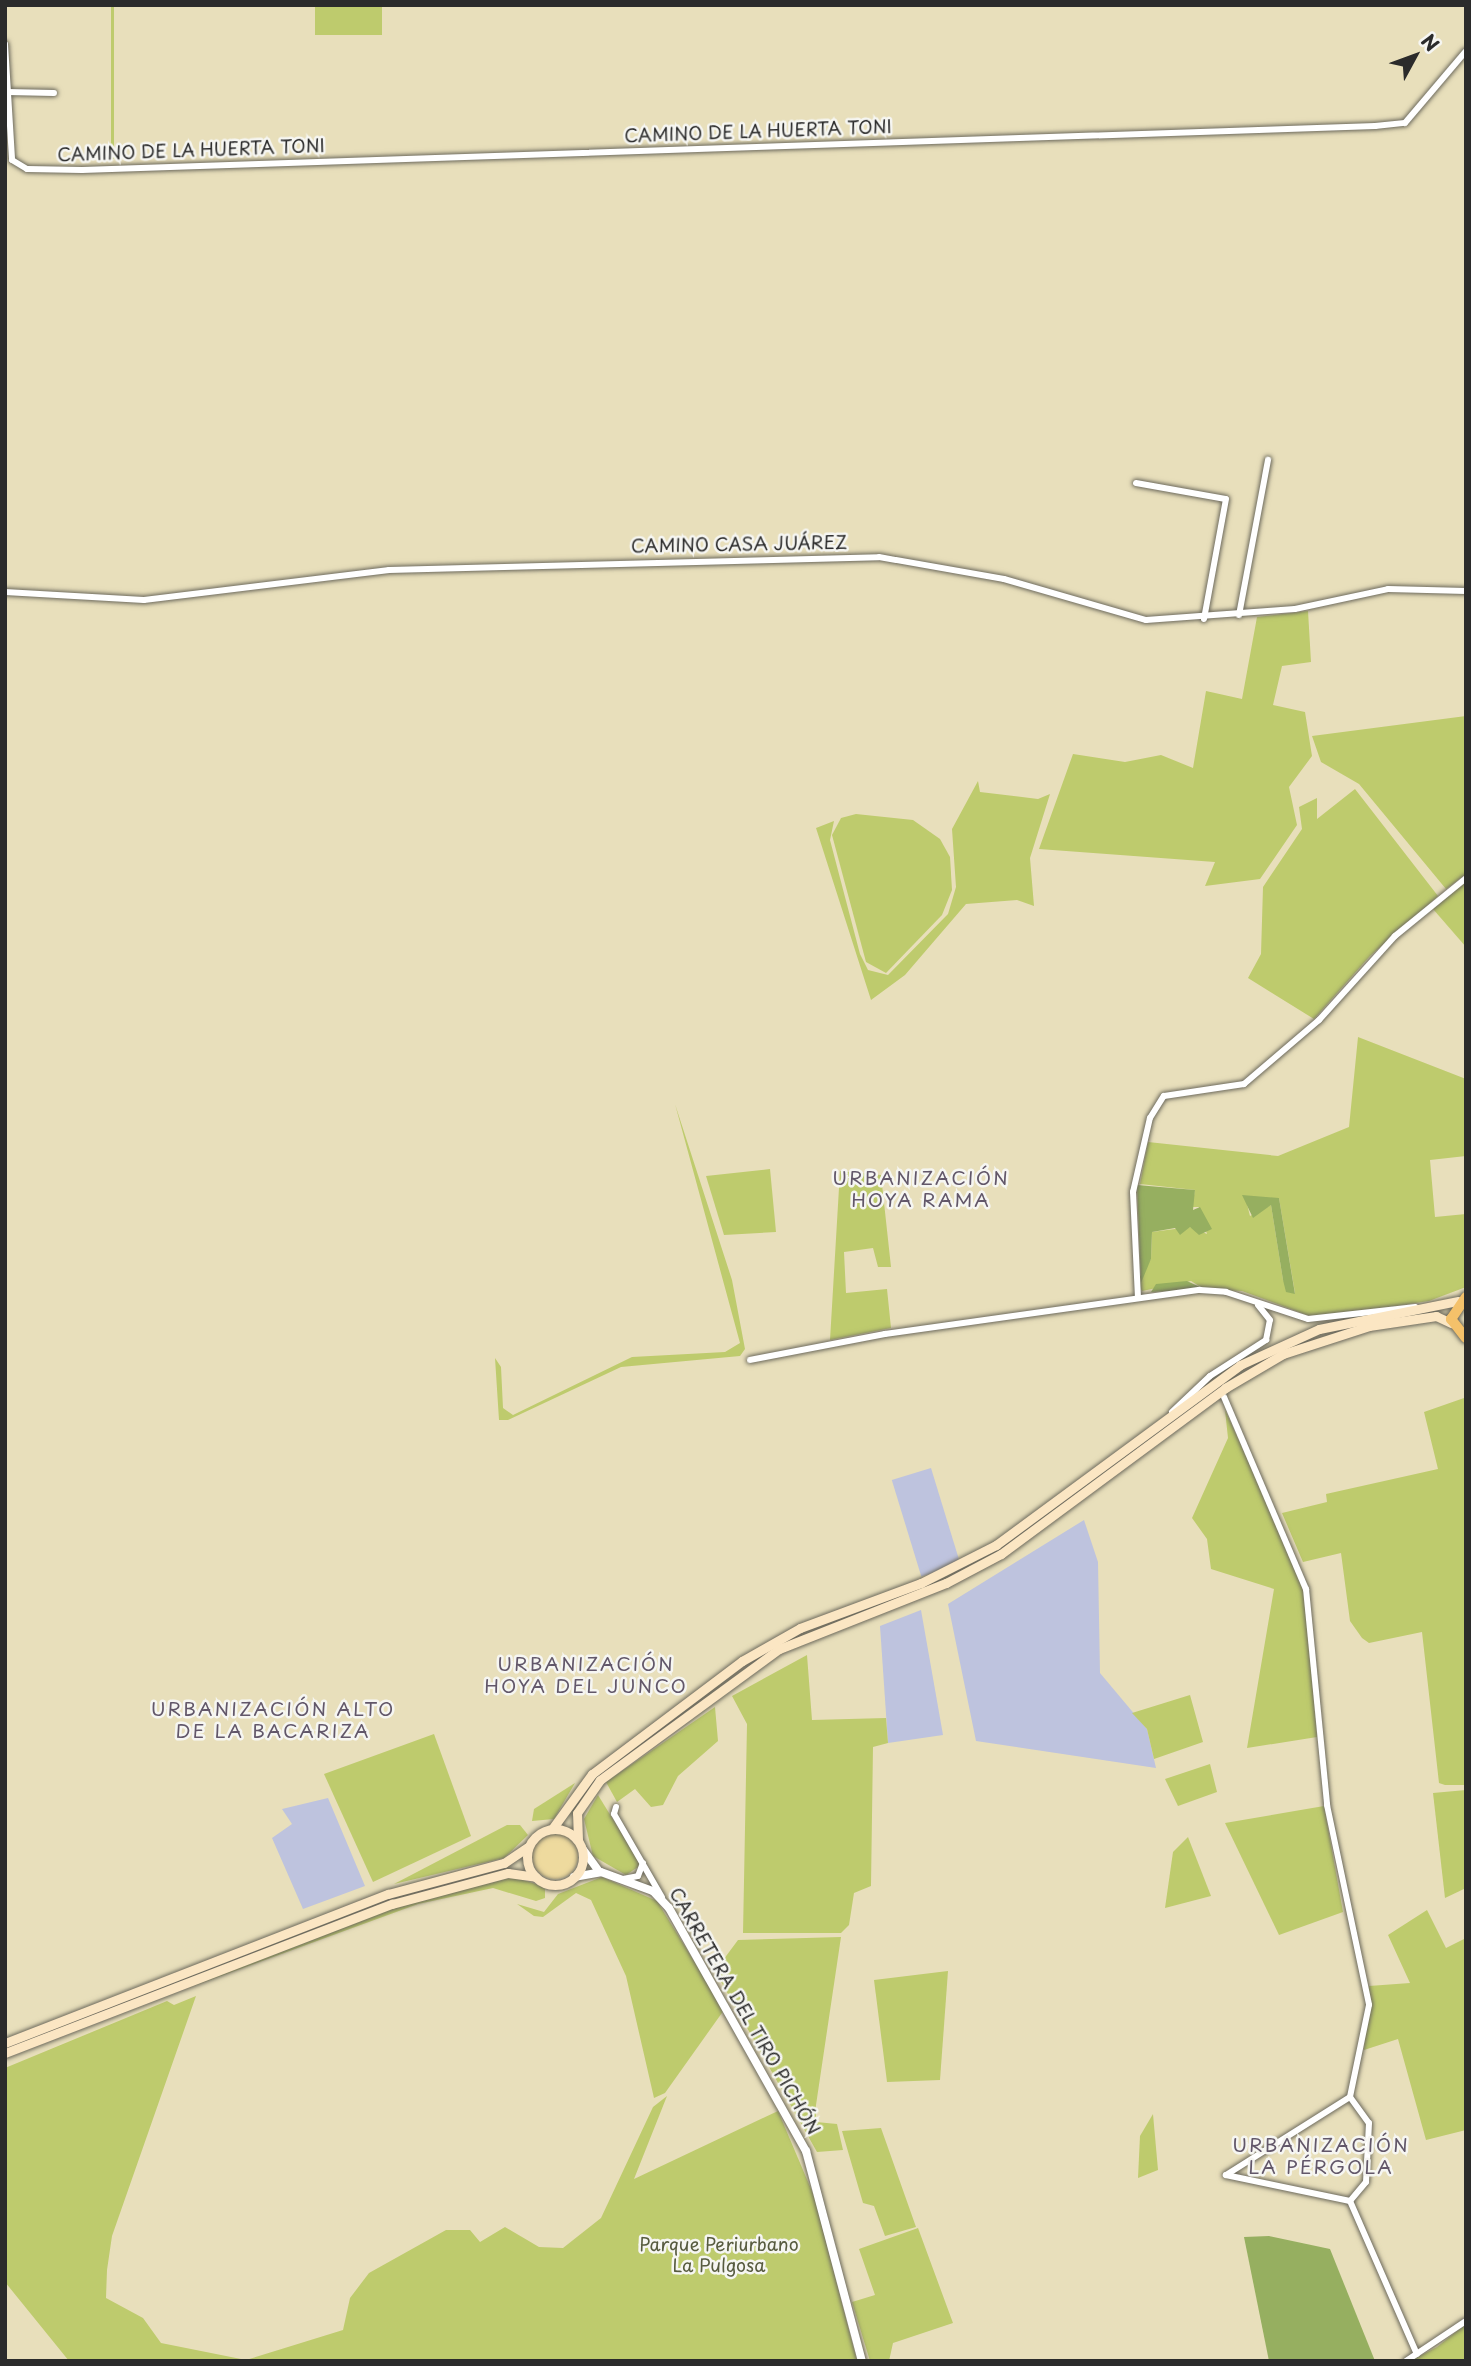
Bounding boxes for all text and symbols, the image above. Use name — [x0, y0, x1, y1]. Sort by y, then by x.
north arrow — [1380, 21, 1450, 91]
text: N — [1415, 27, 1446, 57]
street label: CAMINO DE LA HUERTA TONI — [622, 115, 894, 147]
street label: CAMINO DE LA HUERTA TONI — [55, 134, 327, 166]
street label: CAMINO CASA JUÁREZ — [631, 531, 847, 557]
district label: URBANIZACIÓN HOYA RAMA — [834, 1167, 1008, 1211]
district label: URBANIZACIÓN HOYA DEL JUNCO — [487, 1653, 685, 1697]
district label: URBANIZACIÓN ALTO DE LA BACARIZA — [154, 1698, 392, 1742]
street label: CARRETERA DEL TIRO PICHÓN — [665, 1882, 825, 2140]
district label: URBANIZACIÓN LA PÉRGOLA — [1234, 2134, 1408, 2178]
park label: Parque Periurbano La Pulgosa — [639, 2234, 799, 2276]

